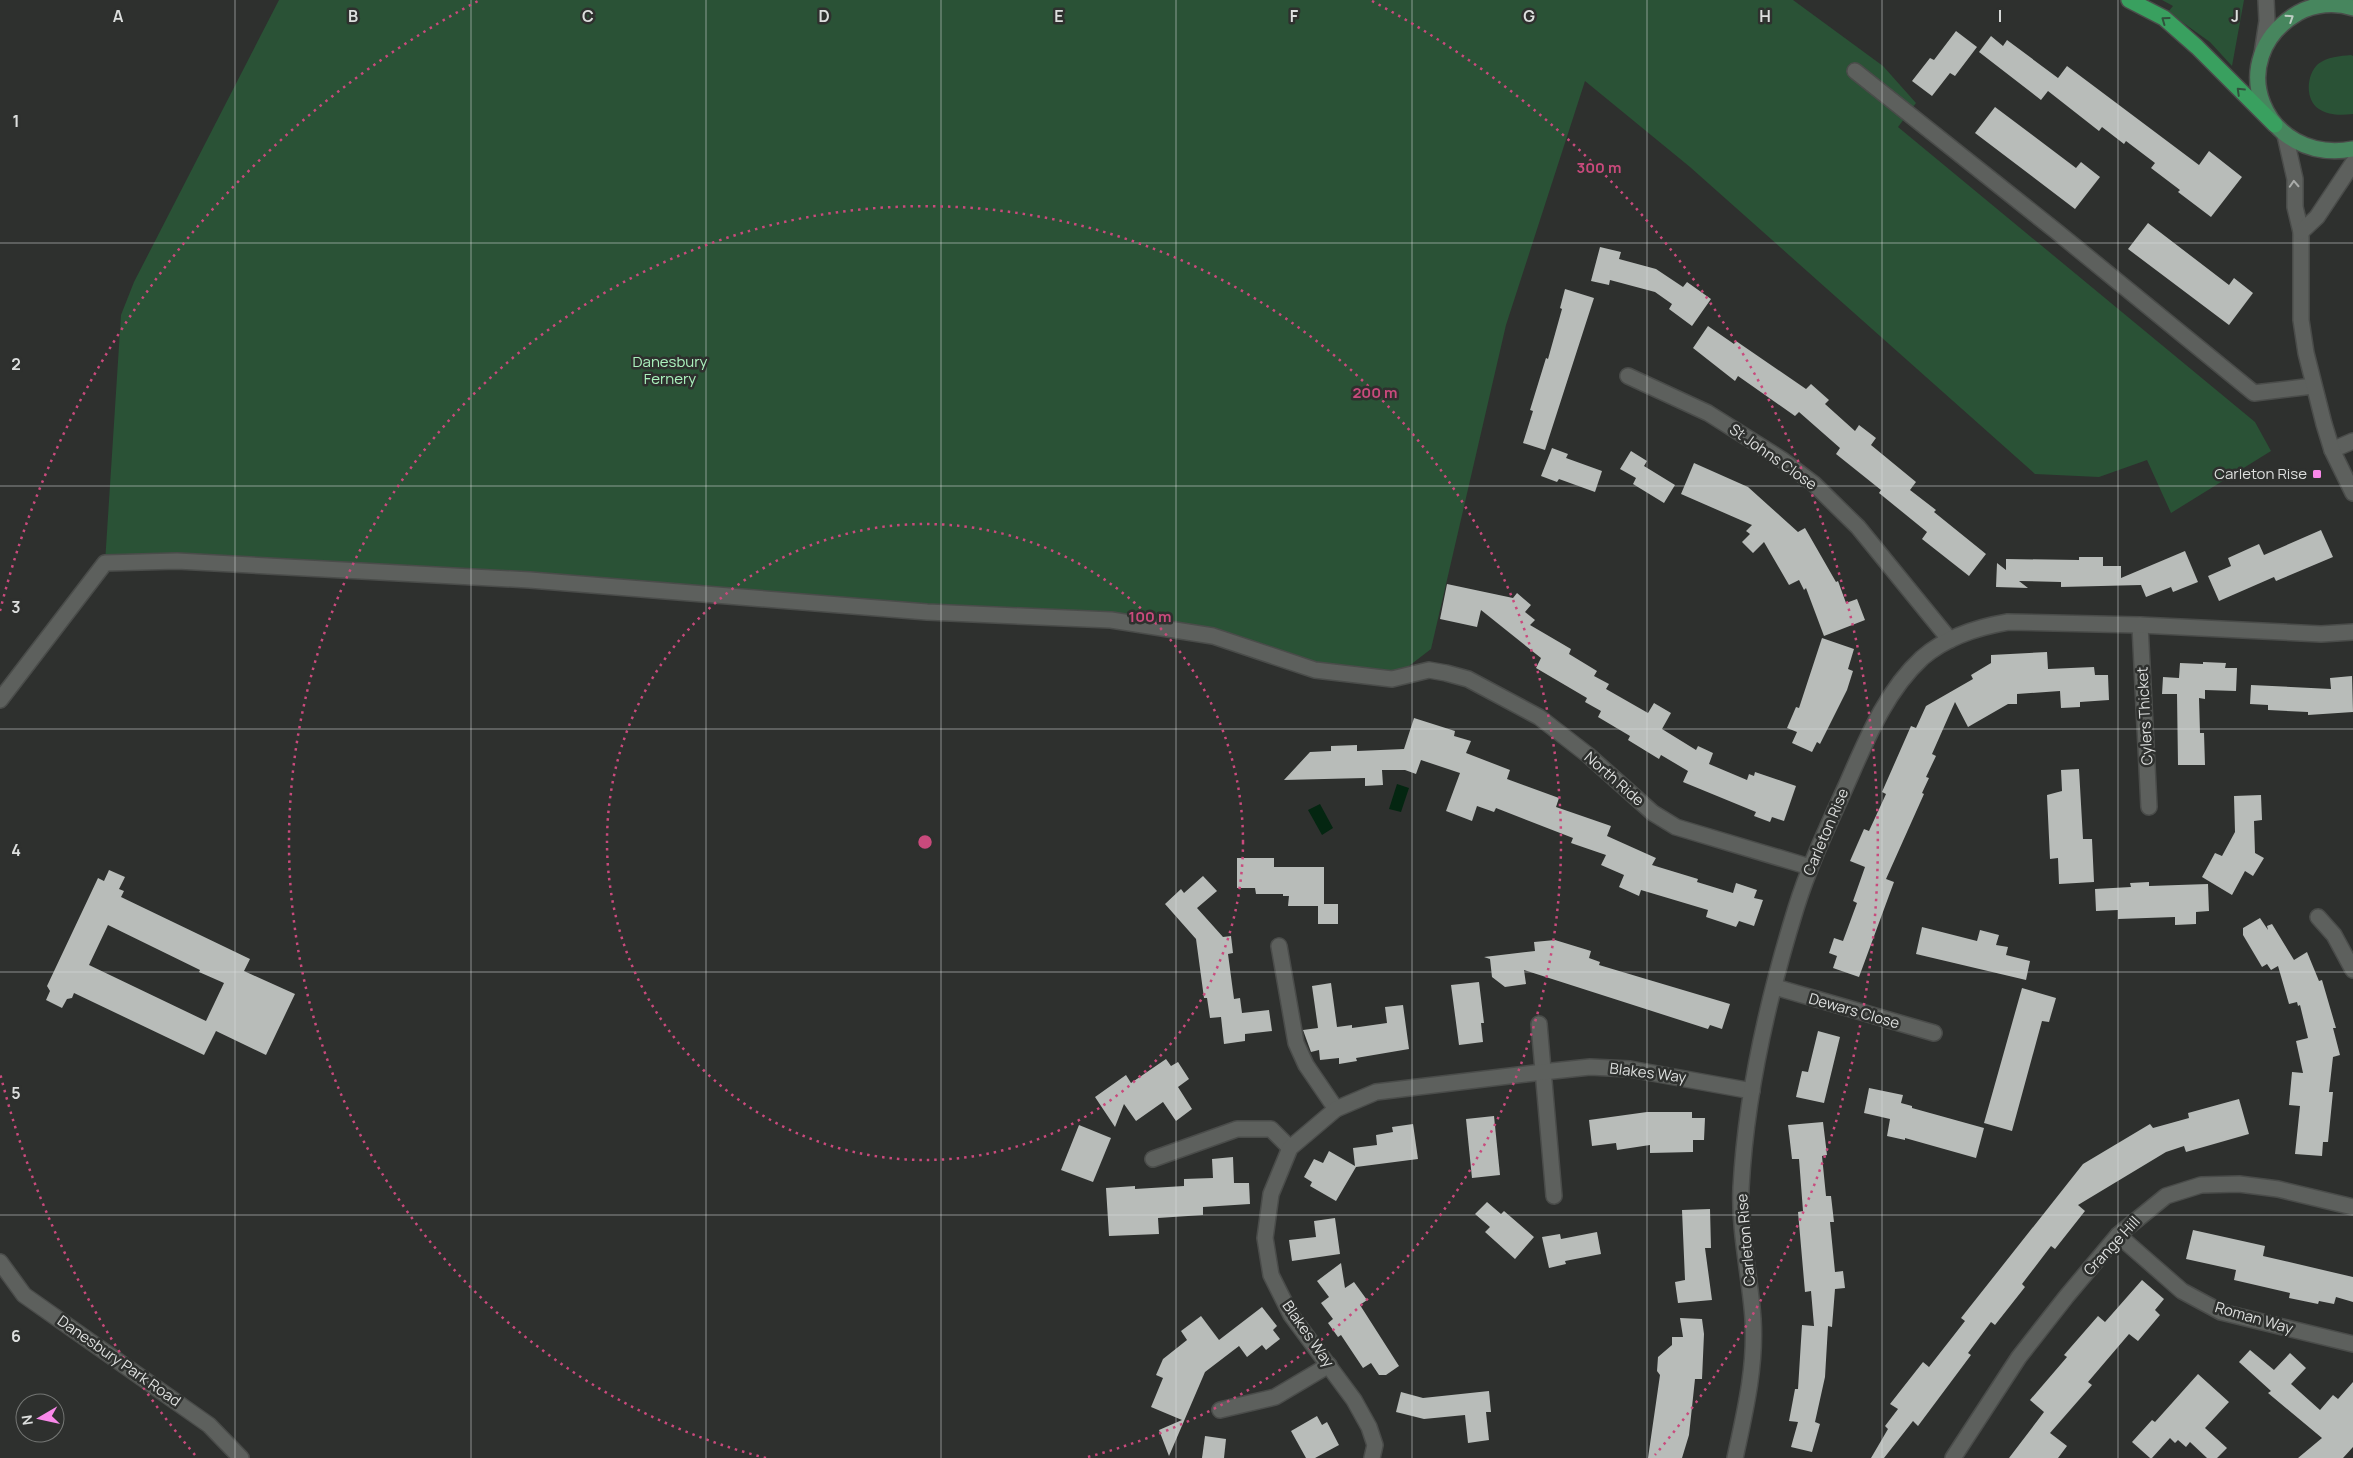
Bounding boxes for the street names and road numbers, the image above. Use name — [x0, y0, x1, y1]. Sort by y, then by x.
street label: St Johns Close — [1725, 419, 1821, 495]
street label: Cylers Thicket — [2131, 666, 2158, 766]
street label: North Ride — [1580, 747, 1649, 811]
street label: Carleton Rise — [1798, 785, 1853, 879]
street label: Dewars Close — [1806, 988, 1902, 1034]
street label: Blakes Way — [1609, 1057, 1688, 1088]
street label: Carleton Rise — [1731, 1193, 1760, 1287]
street label: Grange Hill — [2079, 1211, 2145, 1280]
street label: Blakes Way — [1278, 1296, 1339, 1371]
street label: Roman Way — [2213, 1296, 2296, 1339]
street label: Danesbury Park Road — [53, 1310, 185, 1411]

